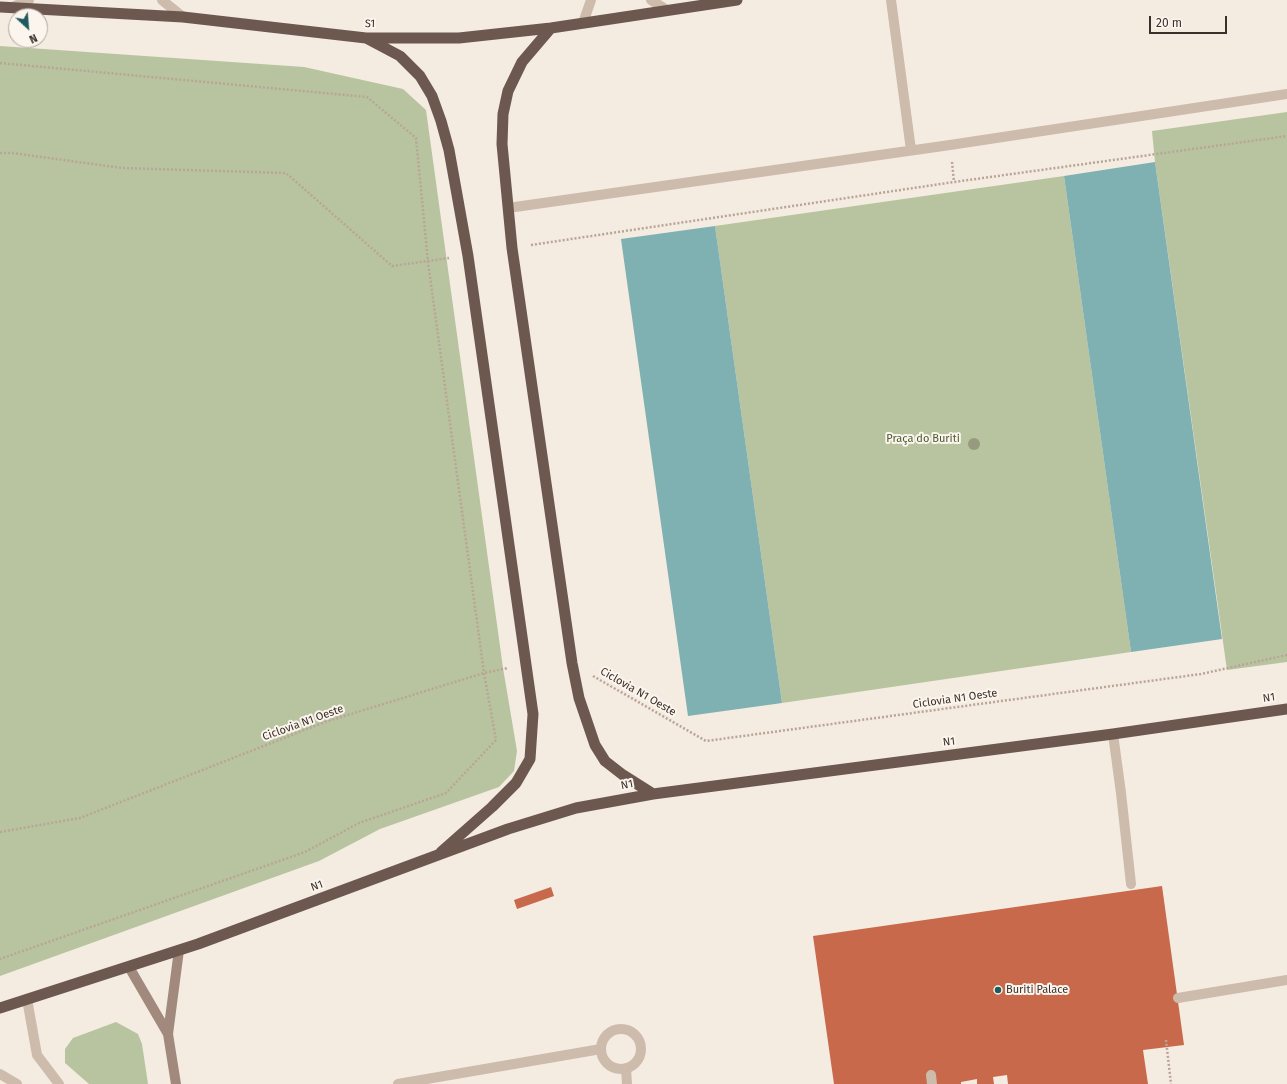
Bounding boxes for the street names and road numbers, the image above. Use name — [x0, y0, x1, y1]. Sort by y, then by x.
street label: S1 — [365, 17, 375, 31]
street label: Ciclovia N1 Oeste — [598, 665, 678, 719]
street label: Ciclovia N1 Oeste — [912, 687, 998, 711]
street label: N1 — [1262, 691, 1276, 705]
street label: Ciclovia N1 Oeste — [261, 702, 345, 744]
street label: N1 — [942, 735, 956, 749]
street label: N1 — [620, 777, 634, 793]
street label: N1 — [309, 878, 325, 894]

